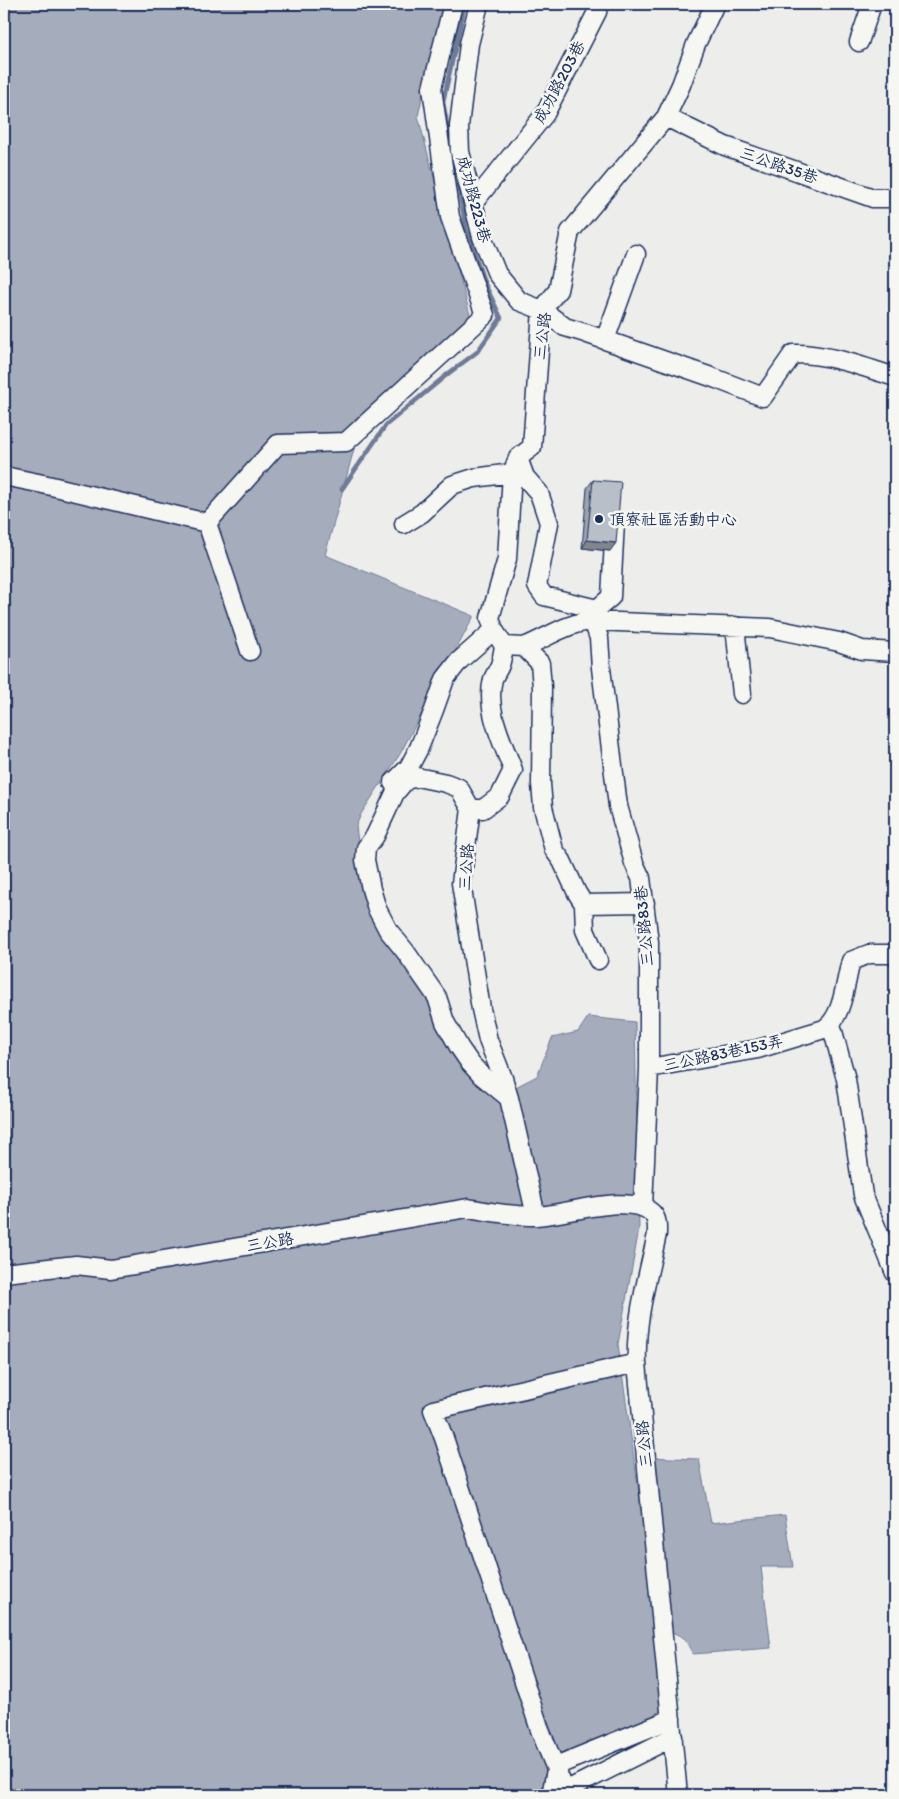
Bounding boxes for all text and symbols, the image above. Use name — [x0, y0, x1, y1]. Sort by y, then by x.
street label: 成功路203巷 — [529, 37, 589, 127]
street label: 三公路35巷 — [738, 143, 820, 187]
street label: 成功路223巷 — [453, 153, 495, 245]
street label: 三公路 — [530, 311, 554, 361]
place label: 頂寮社區活動中心 — [609, 510, 737, 529]
marker: 頂寮社區活動中心 — [593, 513, 605, 525]
street label: 三公路 — [455, 842, 477, 892]
street label: 三公路83巷 — [631, 885, 657, 967]
street label: 三公路83巷153弄 — [661, 1031, 785, 1075]
street label: 三公路 — [245, 1228, 295, 1256]
street label: 三公路 — [632, 1419, 656, 1469]

